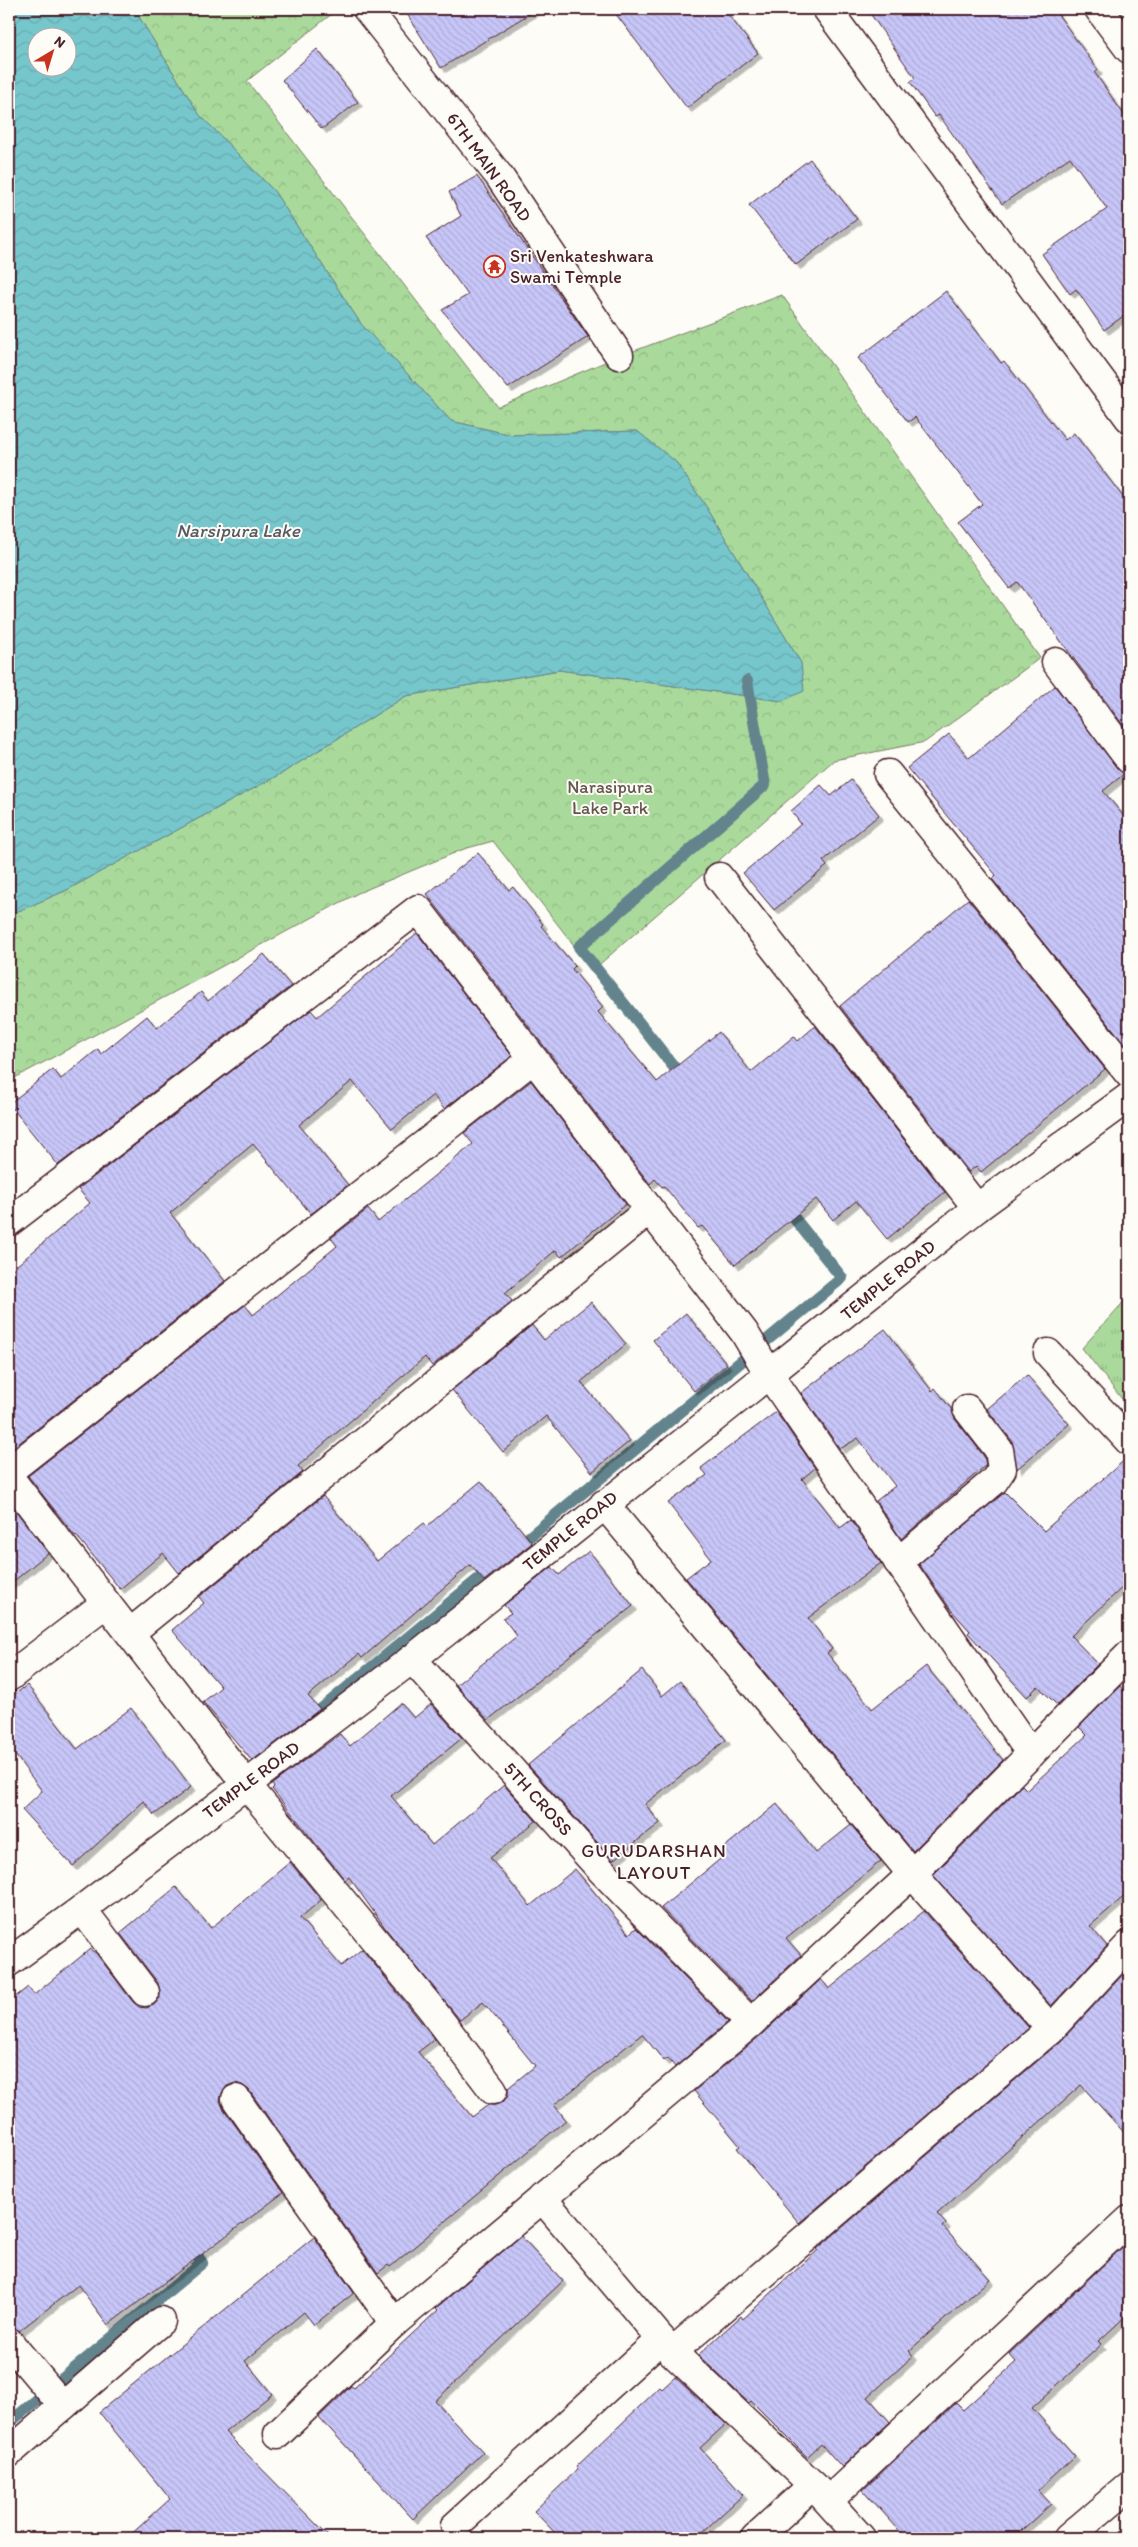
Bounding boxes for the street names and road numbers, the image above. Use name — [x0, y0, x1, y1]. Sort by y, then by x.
street label: 6TH MAIN ROAD — [442, 108, 536, 226]
street label: TEMPLE ROAD — [836, 1235, 940, 1325]
street label: TEMPLE ROAD — [518, 1486, 622, 1576]
street label: TEMPLE ROAD — [198, 1736, 304, 1824]
street label: 5TH CROSS — [499, 1758, 577, 1840]

